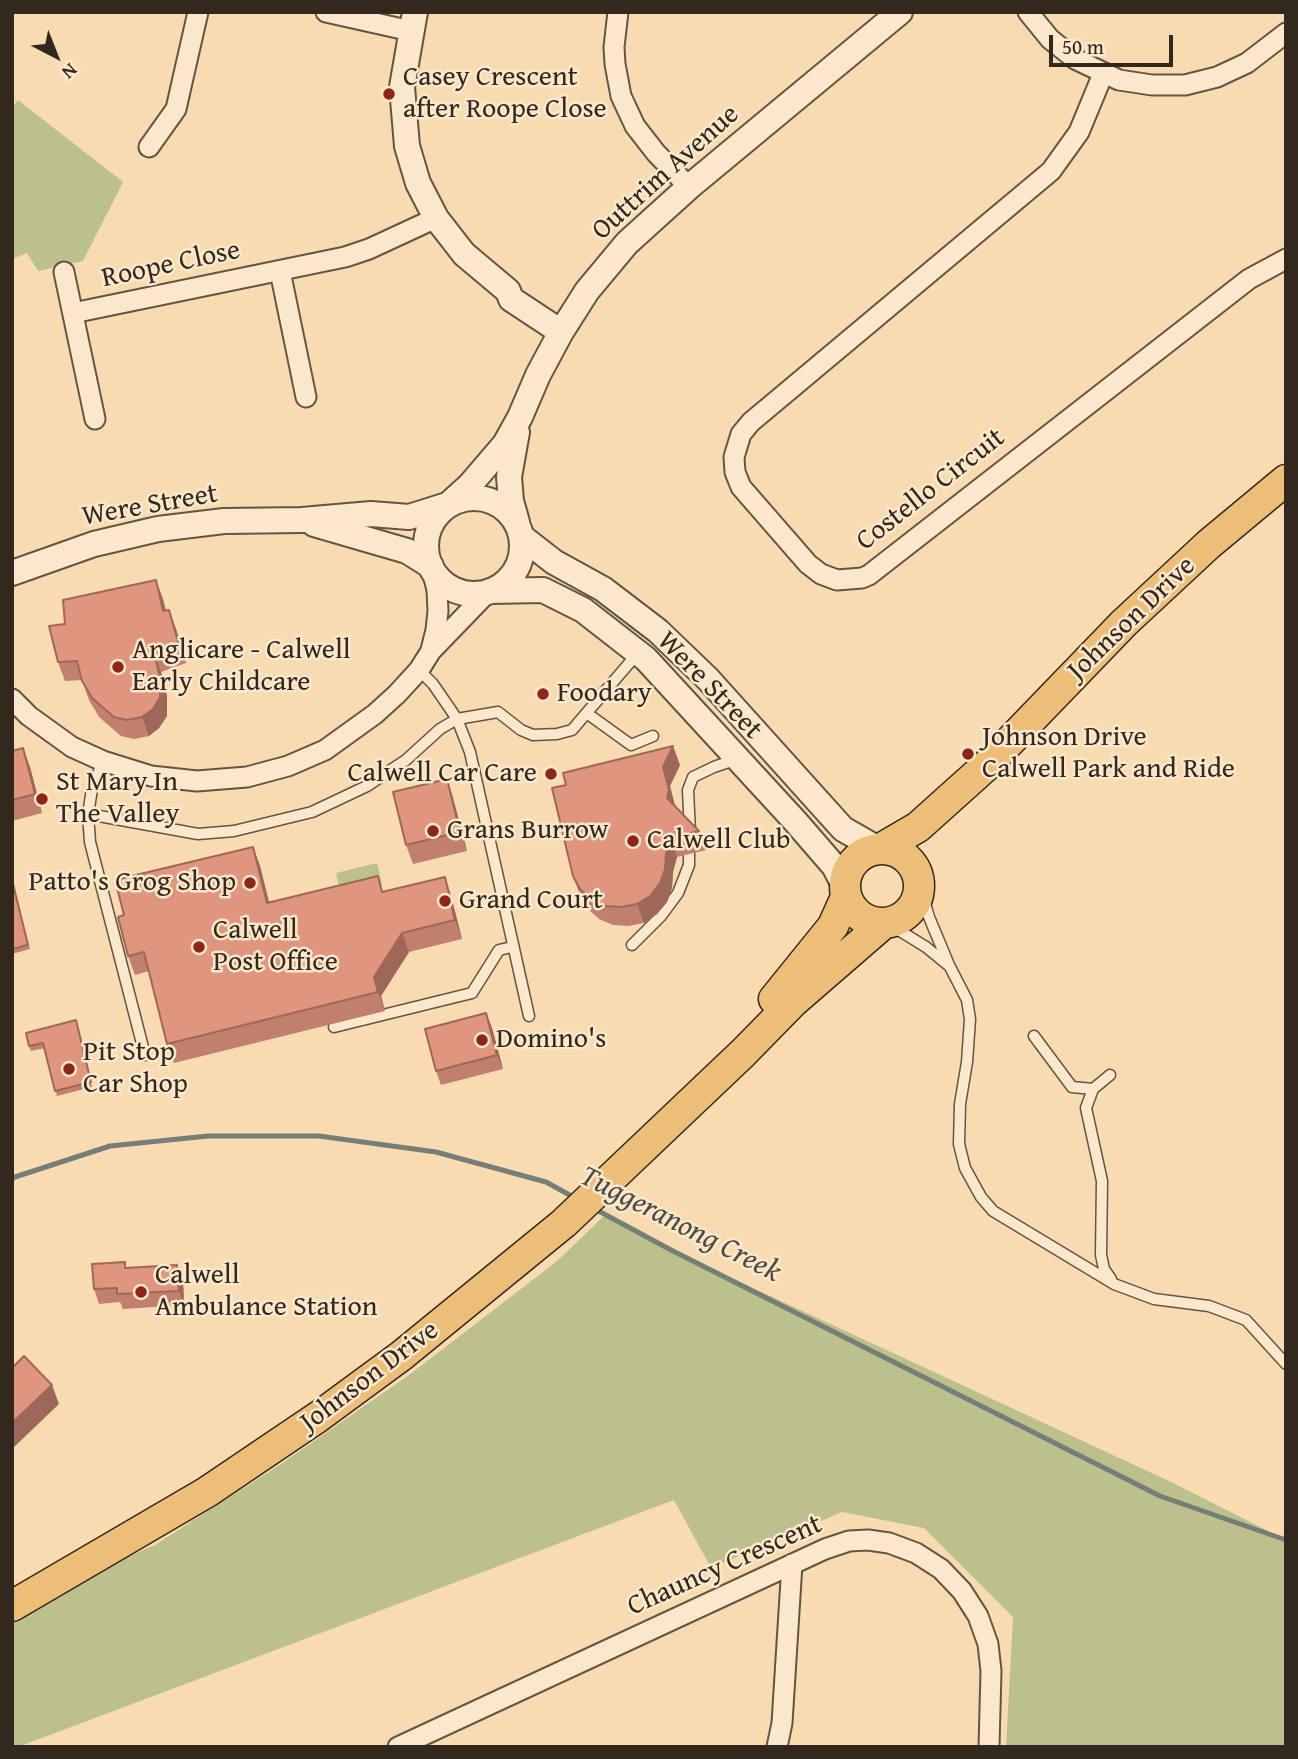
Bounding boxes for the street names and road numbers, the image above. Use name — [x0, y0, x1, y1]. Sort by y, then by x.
street label: Outtrim Avenue — [585, 98, 747, 248]
street label: Roope Close — [99, 234, 243, 296]
street label: Costello Circuit — [850, 422, 1012, 558]
street label: Were Street — [80, 478, 220, 534]
street label: Johnson Drive — [1061, 550, 1203, 688]
street label: Were Street — [649, 625, 769, 747]
street label: Johnson Drive — [294, 1314, 446, 1440]
street label: Chauncy Crescent — [623, 1508, 827, 1624]

